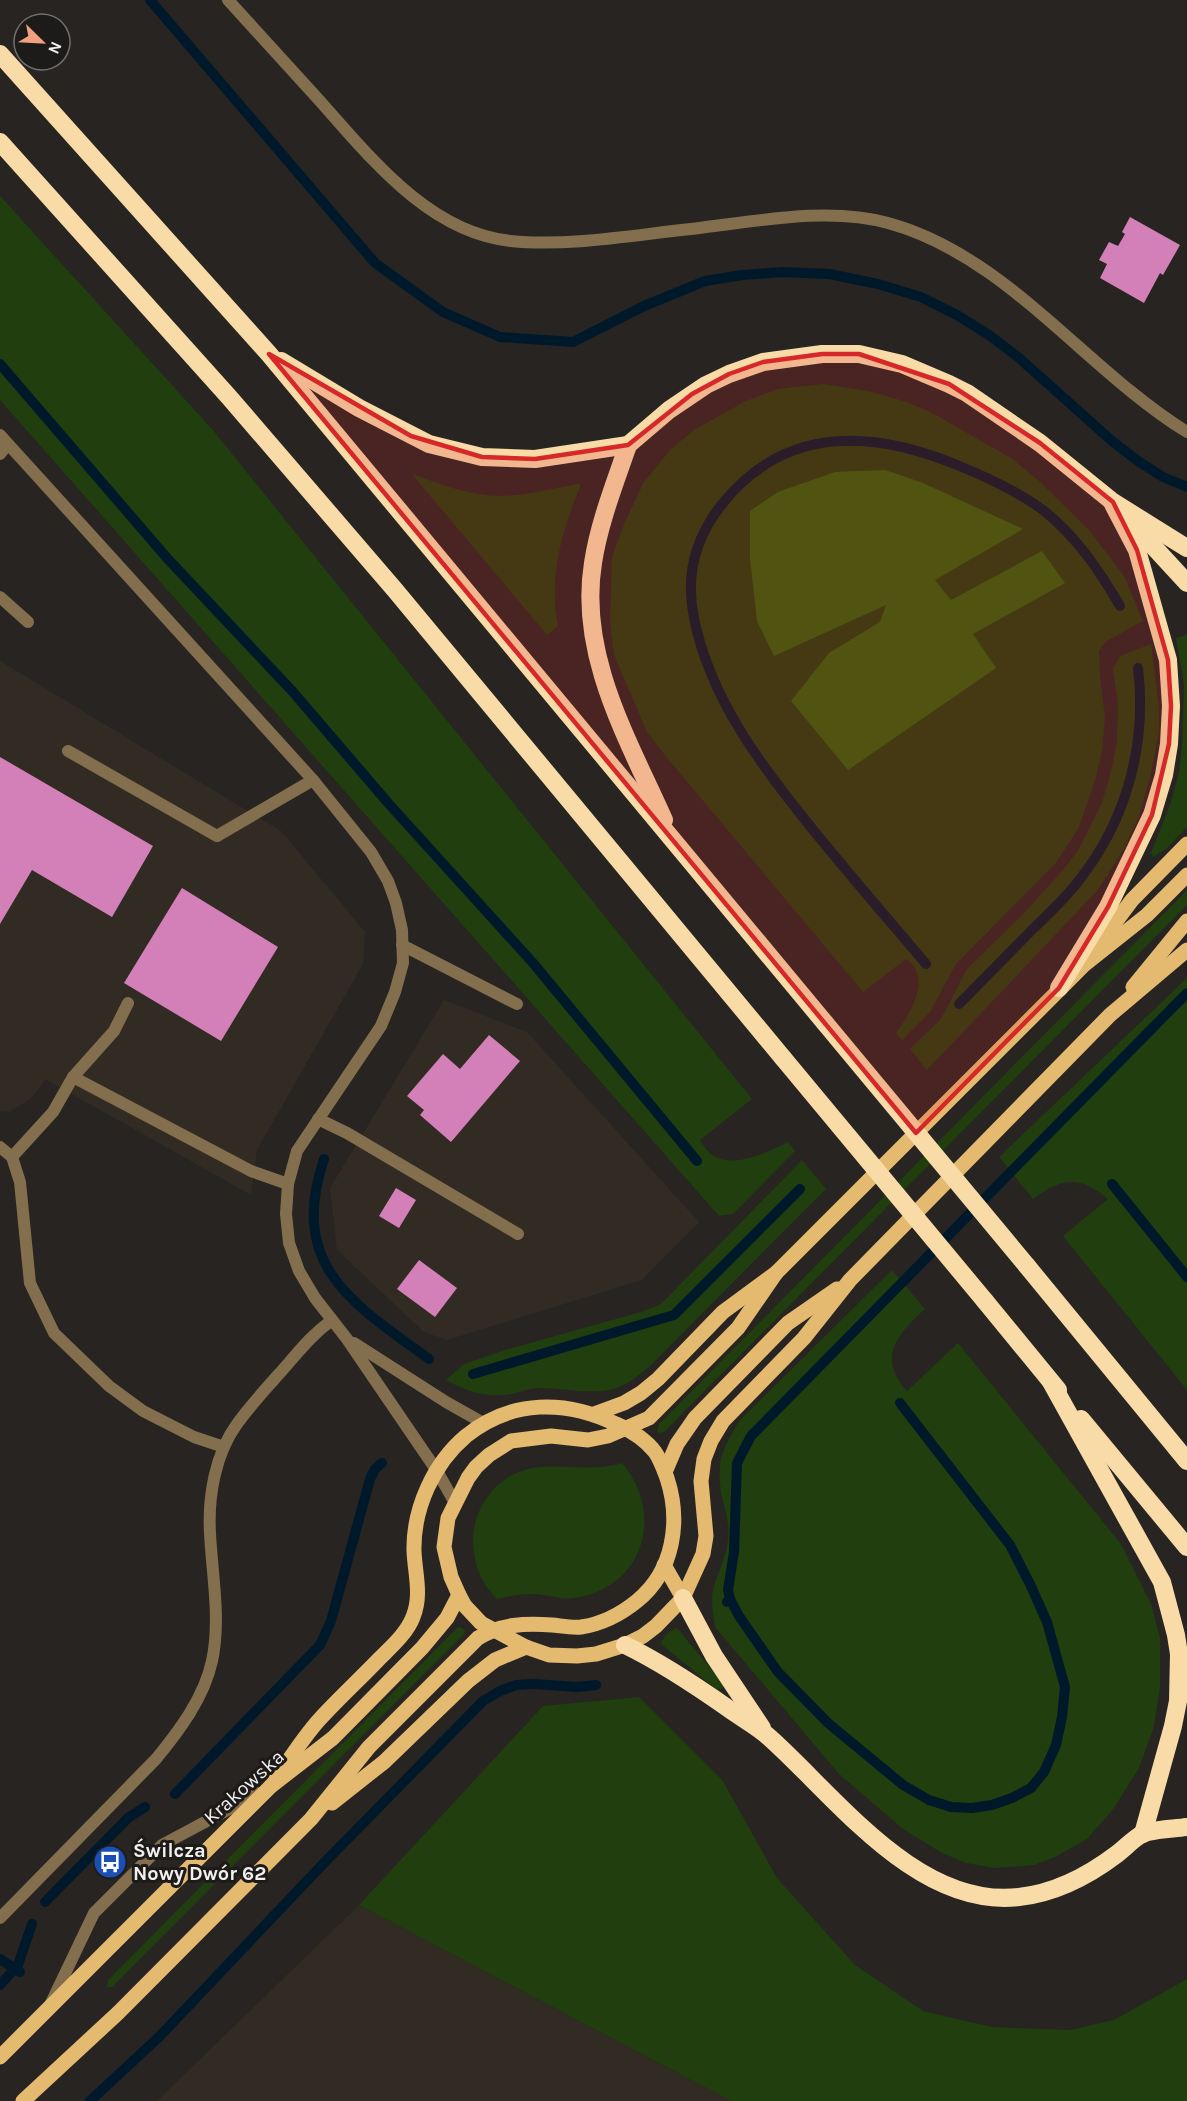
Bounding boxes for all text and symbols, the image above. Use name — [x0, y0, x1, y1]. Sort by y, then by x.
north arrow — [12, 12, 72, 72]
text: N — [44, 39, 66, 57]
street label: Krakowska — [199, 1745, 289, 1829]
place label: Świlcza Nowy Dwór 62 — [133, 1838, 266, 1885]
bus stop icon: Świlcza Nowy Dwór 62 — [92, 1844, 128, 1880]

